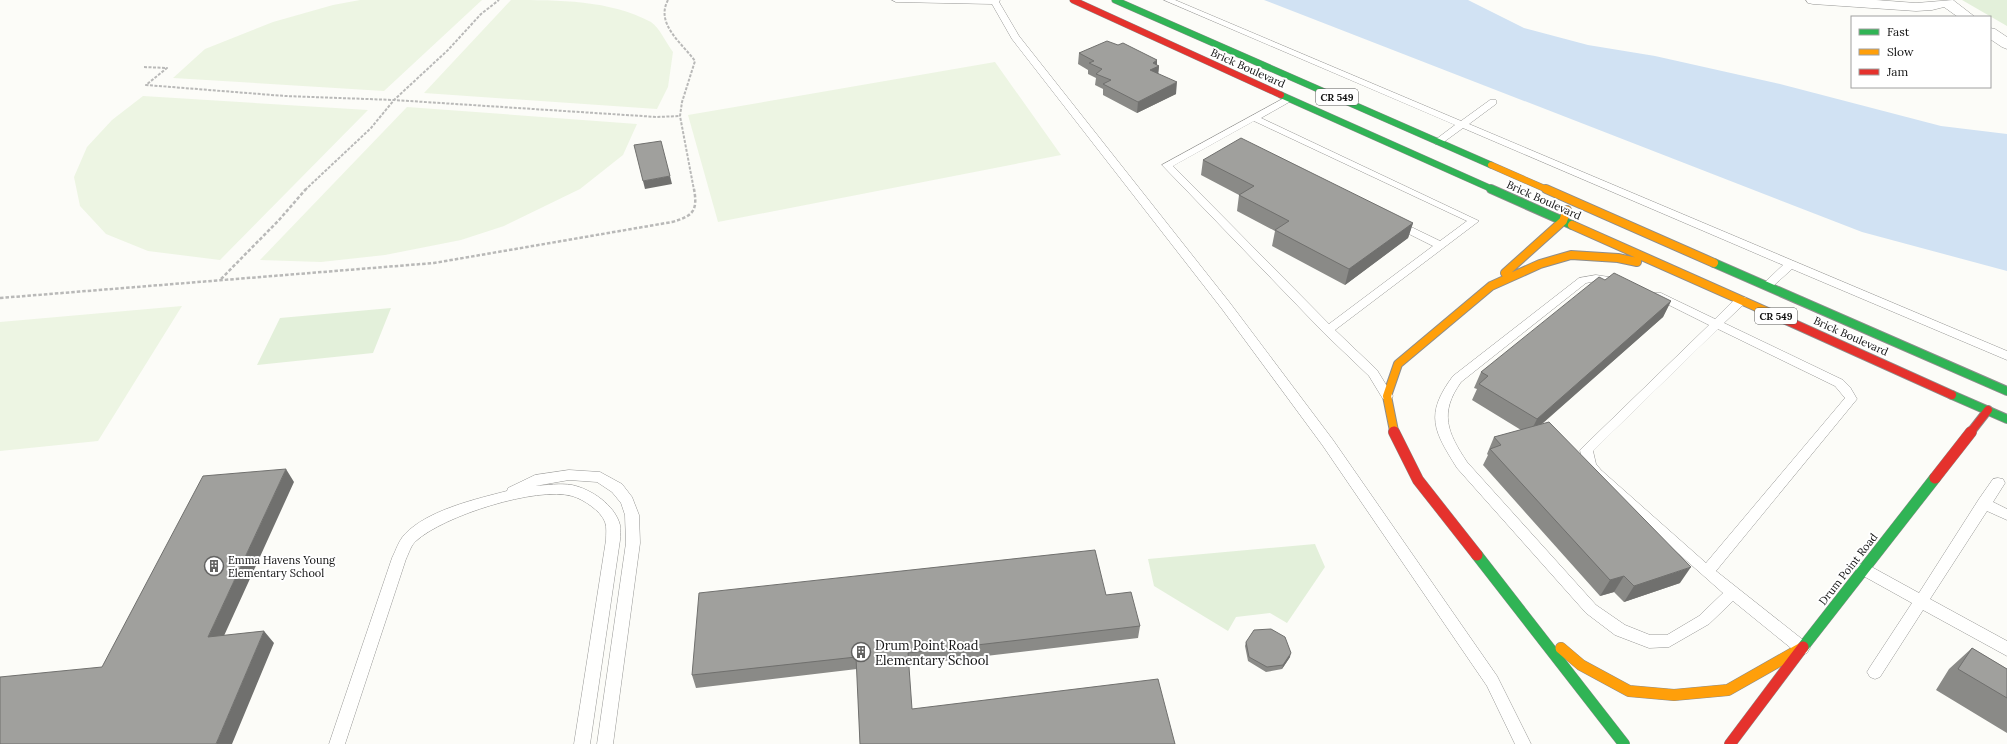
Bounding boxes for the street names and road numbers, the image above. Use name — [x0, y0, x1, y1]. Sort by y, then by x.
street label: Brick Boulevard — [1208, 45, 1288, 91]
road number: CR 549 — [1316, 89, 1358, 105]
street label: Brick Boulevard — [1504, 177, 1584, 223]
road number: CR 549 — [1755, 308, 1797, 324]
street label: Brick Boulevard — [1811, 313, 1891, 359]
street label: Drum Point Road — [1816, 530, 1881, 608]

